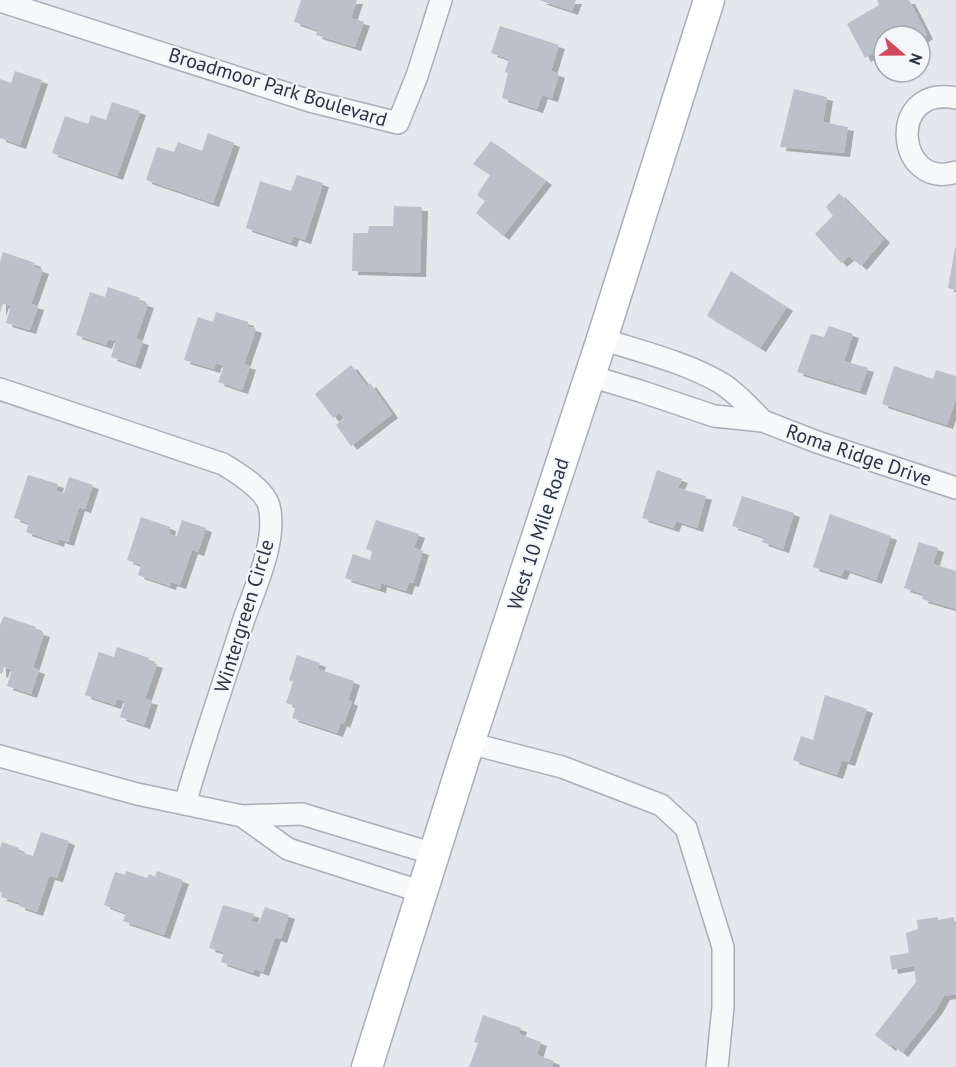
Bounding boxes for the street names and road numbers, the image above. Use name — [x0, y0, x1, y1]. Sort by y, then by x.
street label: Broadmoor Park Boulevard — [166, 41, 390, 133]
street label: Roma Ridge Drive — [783, 418, 935, 492]
street label: West 10 Mile Road — [501, 455, 575, 613]
street label: Wintergreen Circle — [208, 536, 280, 696]

